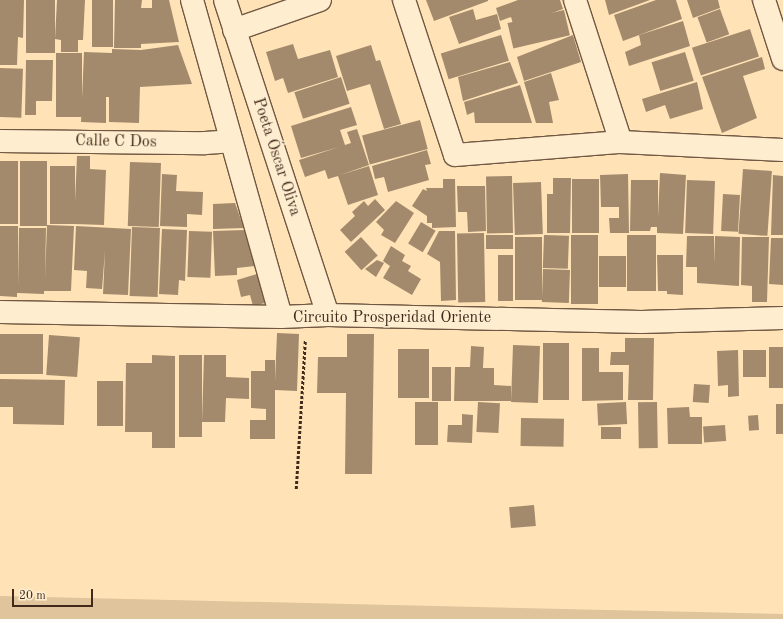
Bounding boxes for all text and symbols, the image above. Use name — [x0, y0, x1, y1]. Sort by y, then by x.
street label: Poeta Óscar Oliva — [248, 95, 304, 219]
street label: Calle C Dos — [75, 132, 157, 152]
street label: Circuito Prosperidad Oriente — [293, 308, 491, 328]
scale bar — [14, 581, 95, 607]
text: 20 m — [19, 590, 46, 602]

